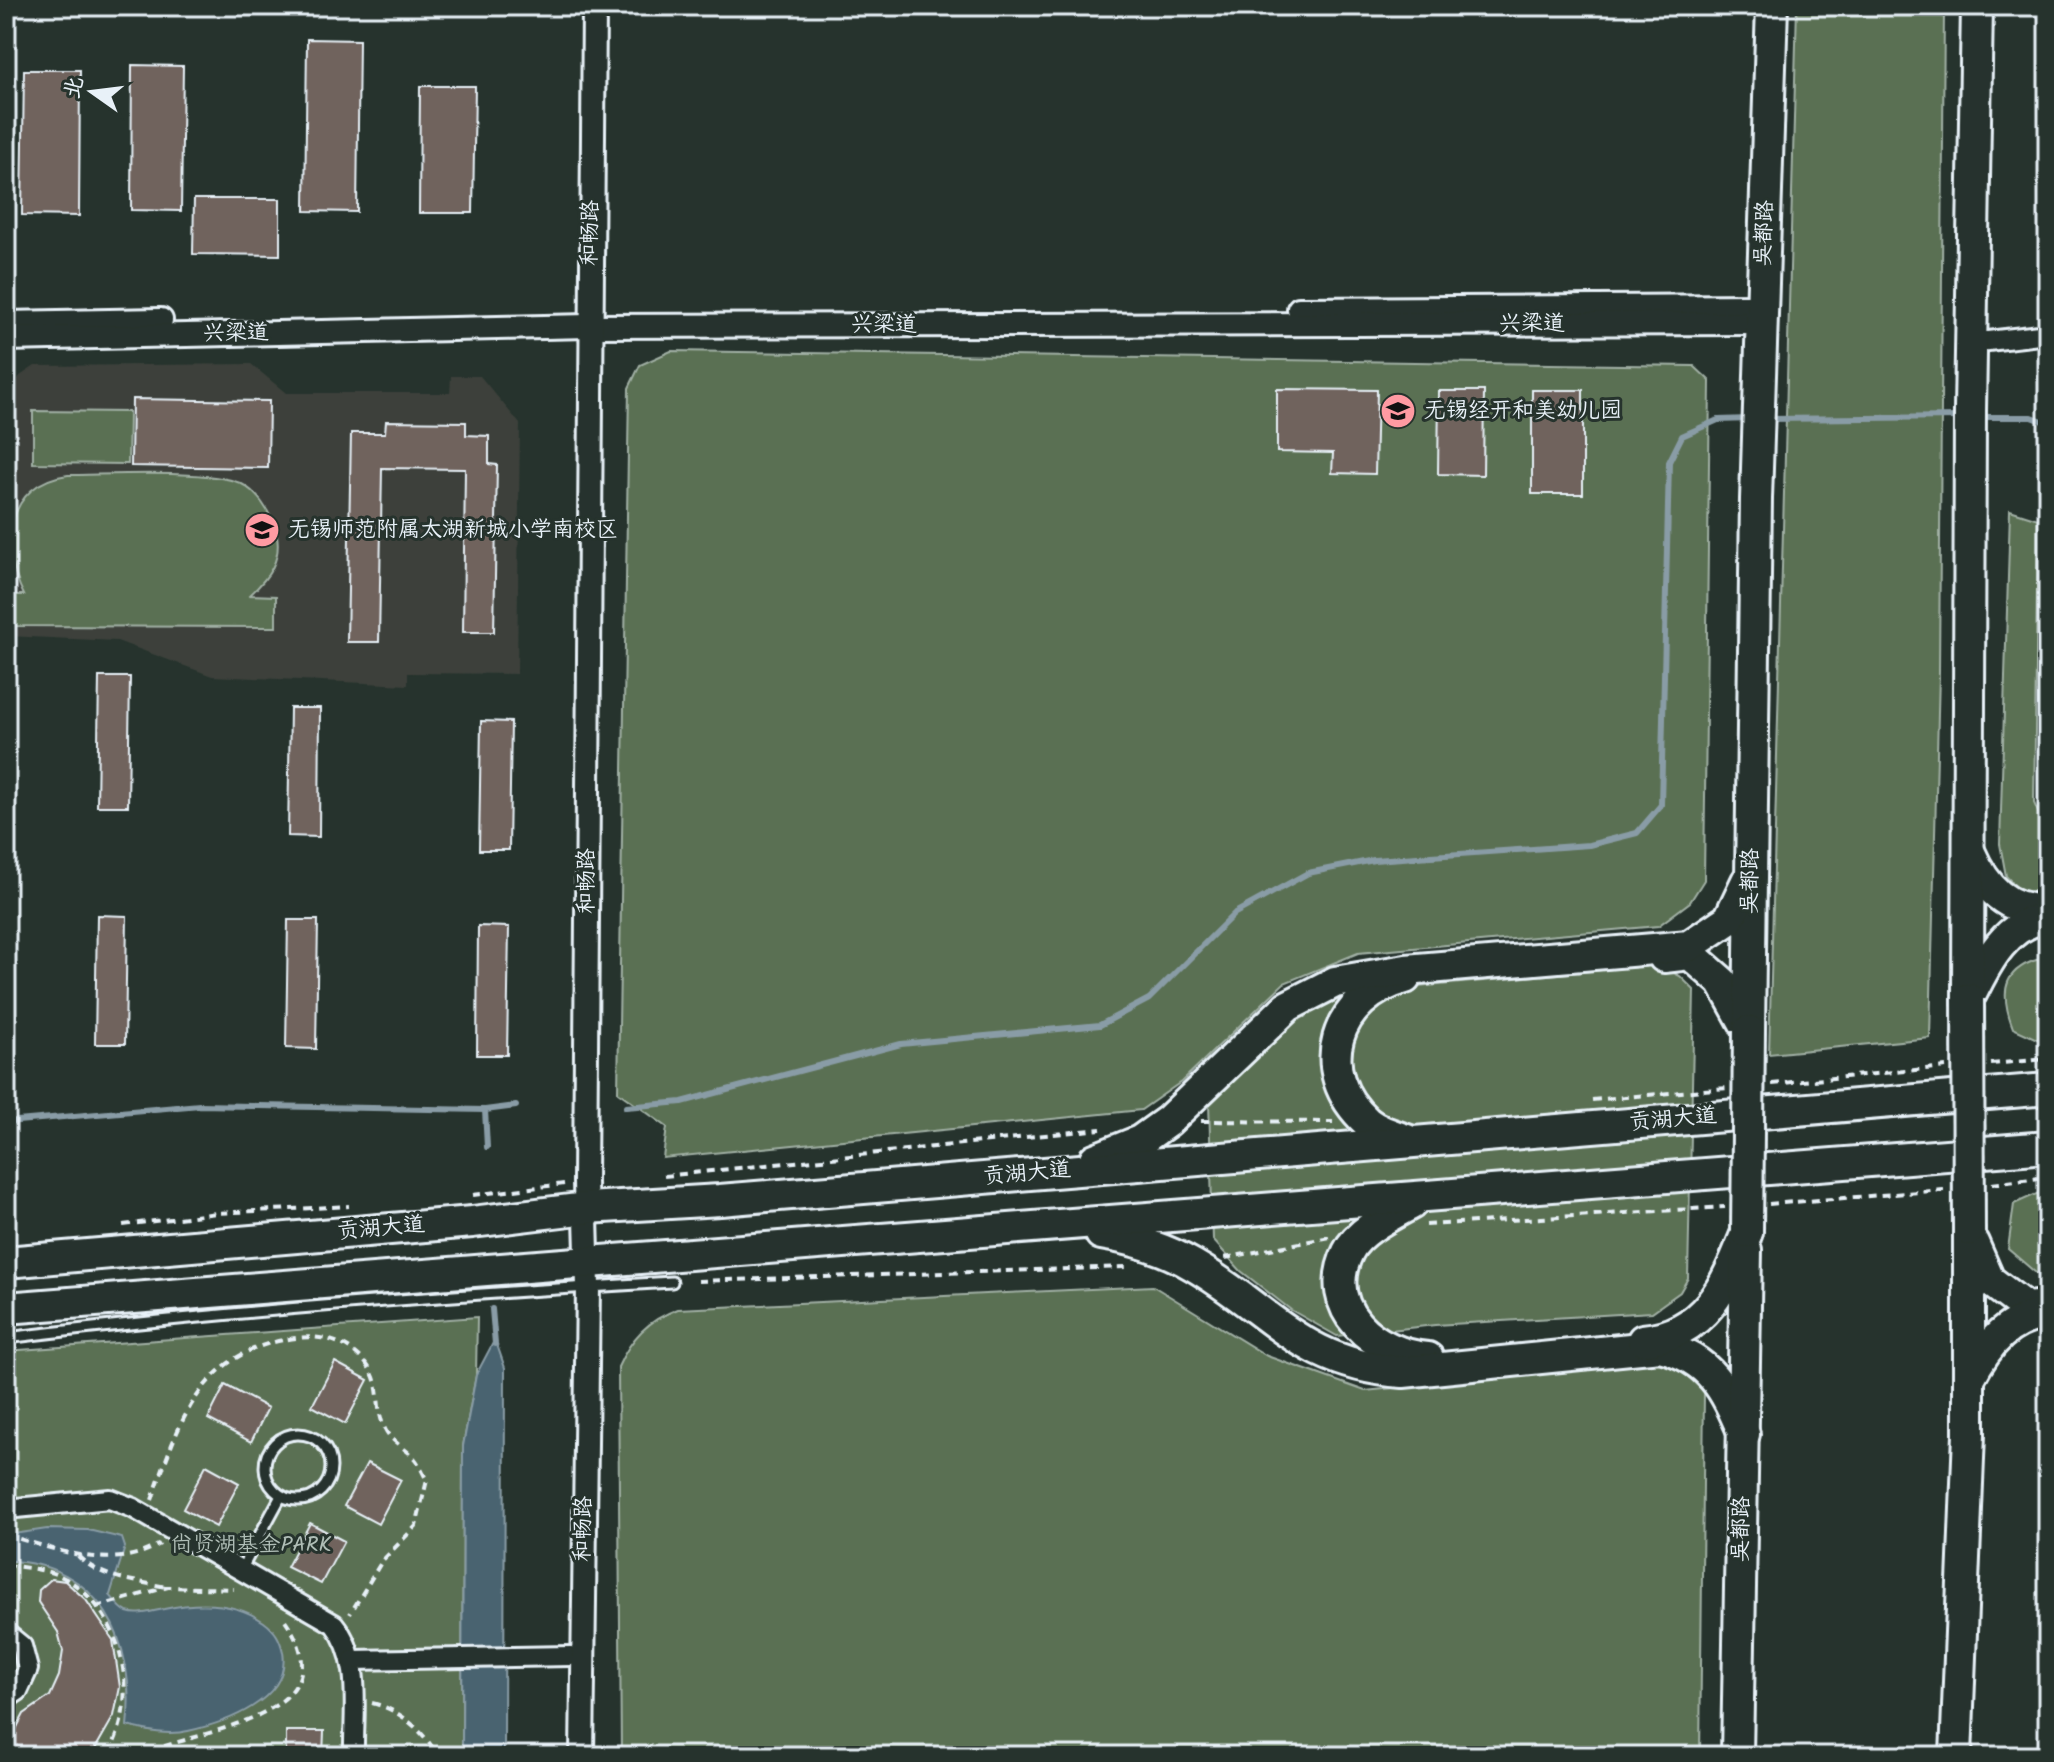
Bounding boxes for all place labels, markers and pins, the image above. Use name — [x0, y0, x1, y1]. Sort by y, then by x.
school or university icon: 无锡经开和美幼儿园 — [1379, 392, 1417, 430]
place label: 无锡经开和美幼儿园 — [1424, 394, 1622, 429]
school or university icon: 无锡师范附属太湖新城小学南校区 — [243, 511, 281, 549]
place label: 无锡师范附属太湖新城小学南校区 — [288, 513, 618, 548]

